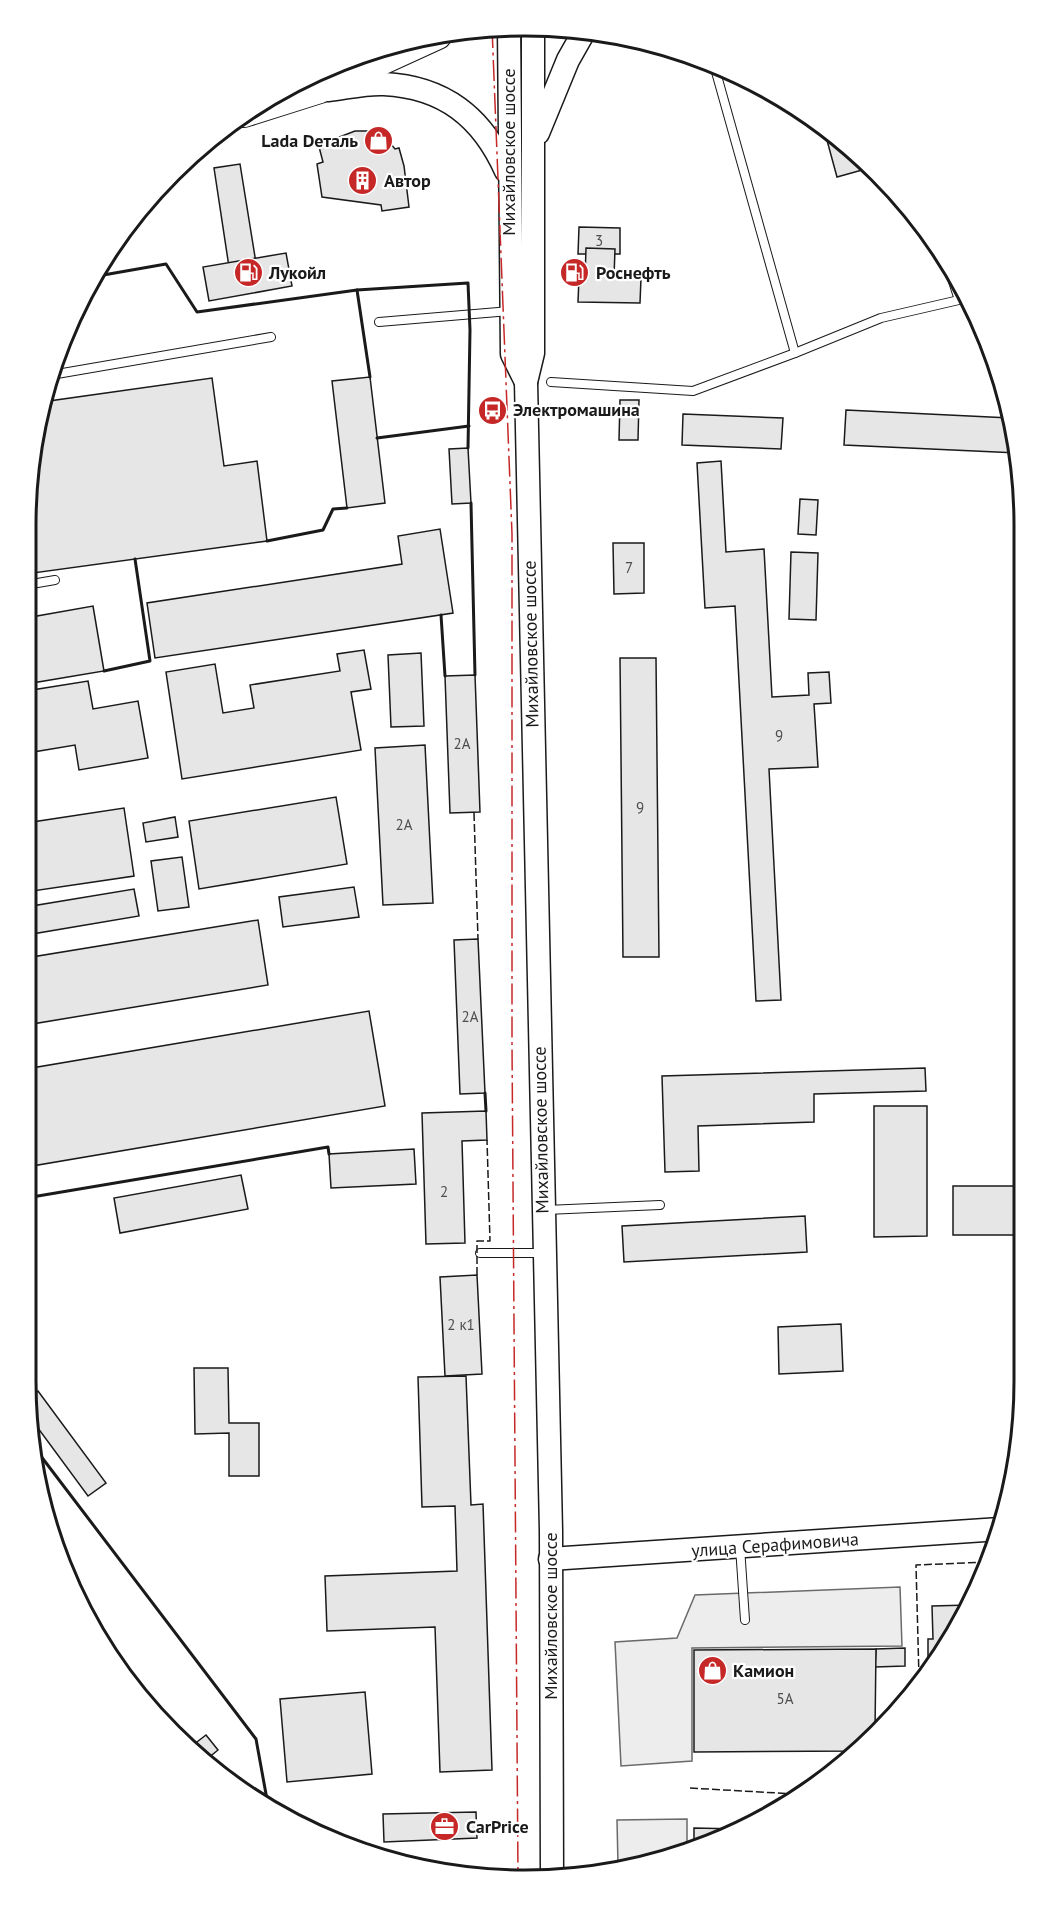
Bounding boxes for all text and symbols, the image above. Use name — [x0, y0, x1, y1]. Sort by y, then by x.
street label: Михайловское шоссе — [497, 68, 520, 236]
shop icon: Lada Dеталь — [363, 125, 395, 157]
place label: Lada Dеталь — [261, 129, 358, 152]
building icon: Автор — [347, 165, 379, 197]
place label: Автор — [384, 169, 431, 192]
house number: 3 — [595, 231, 603, 250]
fuel station icon: Лукойл — [232, 257, 264, 289]
fuel station icon: Роснефть — [559, 257, 591, 289]
place label: Лукойл — [268, 261, 326, 284]
place label: Роснефть — [596, 261, 671, 284]
bus stop icon: Электромашина — [476, 394, 508, 426]
place label: Электромашина — [513, 398, 640, 421]
house number: 7 — [625, 558, 633, 577]
street label: Михайловское шоссе — [518, 560, 543, 728]
house number: 9 — [775, 726, 783, 745]
house number: 2А — [454, 734, 471, 753]
house number: 9 — [636, 798, 644, 817]
house number: 2А — [396, 815, 413, 834]
house number: 2А — [462, 1007, 479, 1026]
street label: Михайловское шоссе — [528, 1046, 553, 1214]
house number: 2 — [440, 1182, 448, 1201]
house number: 2 к1 — [447, 1315, 475, 1334]
street label: улица Серафимовича — [690, 1527, 860, 1562]
street label: Михайловское шоссе — [539, 1532, 562, 1700]
shop icon: Камион — [696, 1655, 728, 1687]
place label: Камион — [733, 1659, 794, 1682]
house number: 5А — [777, 1689, 794, 1708]
office icon: CarPrice — [429, 1811, 461, 1843]
place label: CarPrice — [466, 1815, 529, 1838]

